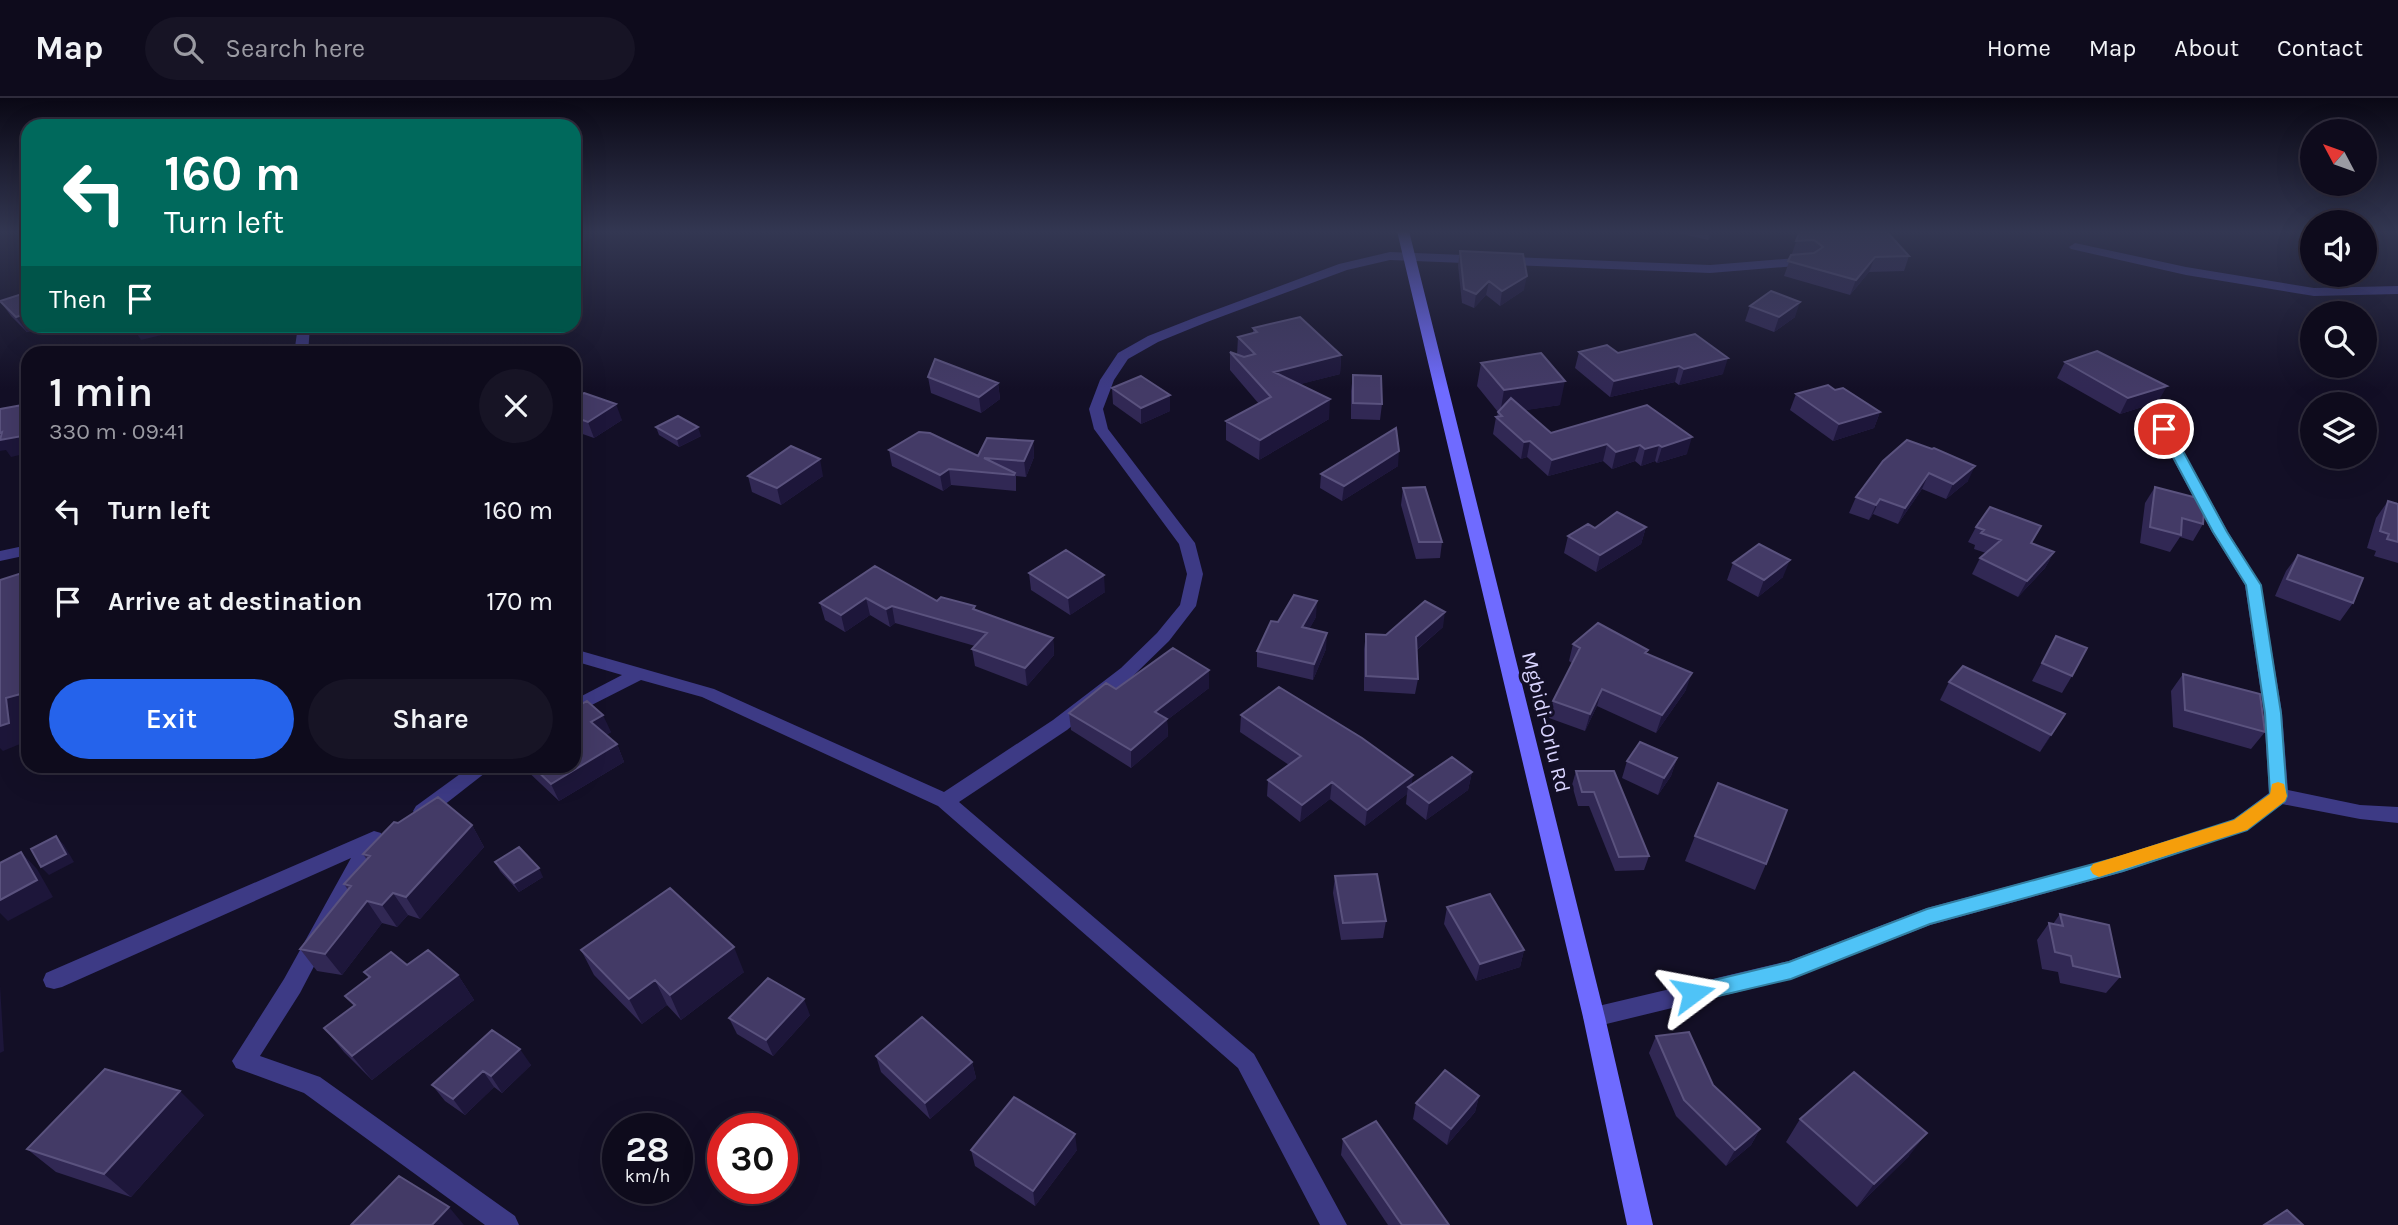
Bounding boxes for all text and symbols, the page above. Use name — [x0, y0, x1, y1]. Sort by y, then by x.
search box — [145, 17, 635, 80]
text: Map — [35, 29, 103, 67]
icon: search — [169, 29, 207, 67]
text: Search here — [225, 33, 365, 64]
text: Home — [1987, 34, 2051, 62]
text: Map — [2089, 34, 2136, 62]
text: About — [2174, 34, 2239, 62]
text: Contact — [2277, 34, 2363, 62]
north arrow — [2300, 119, 2376, 196]
map controls — [2300, 119, 2377, 469]
text: 160 m — [164, 145, 301, 202]
icon: left — [49, 147, 140, 238]
text: Turn left — [164, 204, 284, 241]
button: sound — [2300, 210, 2377, 287]
icon: arrive — [121, 280, 159, 318]
text: Then — [49, 284, 107, 315]
button: search — [2300, 301, 2377, 378]
text: 1 min — [49, 367, 153, 417]
button: close — [479, 369, 553, 443]
button: layers — [2300, 392, 2377, 469]
pin — [2134, 399, 2194, 459]
icon: arrive — [2145, 410, 2183, 448]
text: 330 m · 09:41 — [49, 418, 185, 445]
icon: left — [49, 492, 87, 530]
text: Turn left — [108, 495, 210, 526]
text: 160 m — [484, 495, 553, 526]
icon: arrive — [49, 583, 87, 621]
text: Arrive at destination — [108, 586, 362, 617]
text: 170 m — [486, 586, 553, 617]
street label: Mgbidi-Orlu Rd — [1517, 649, 1575, 795]
button: Exit — [49, 679, 294, 759]
button: Share — [308, 679, 553, 759]
position arrow — [1656, 956, 1730, 1030]
speed limit sign: 30 — [707, 1113, 798, 1204]
text: 28 — [626, 1129, 669, 1170]
text: km/h — [625, 1165, 670, 1187]

